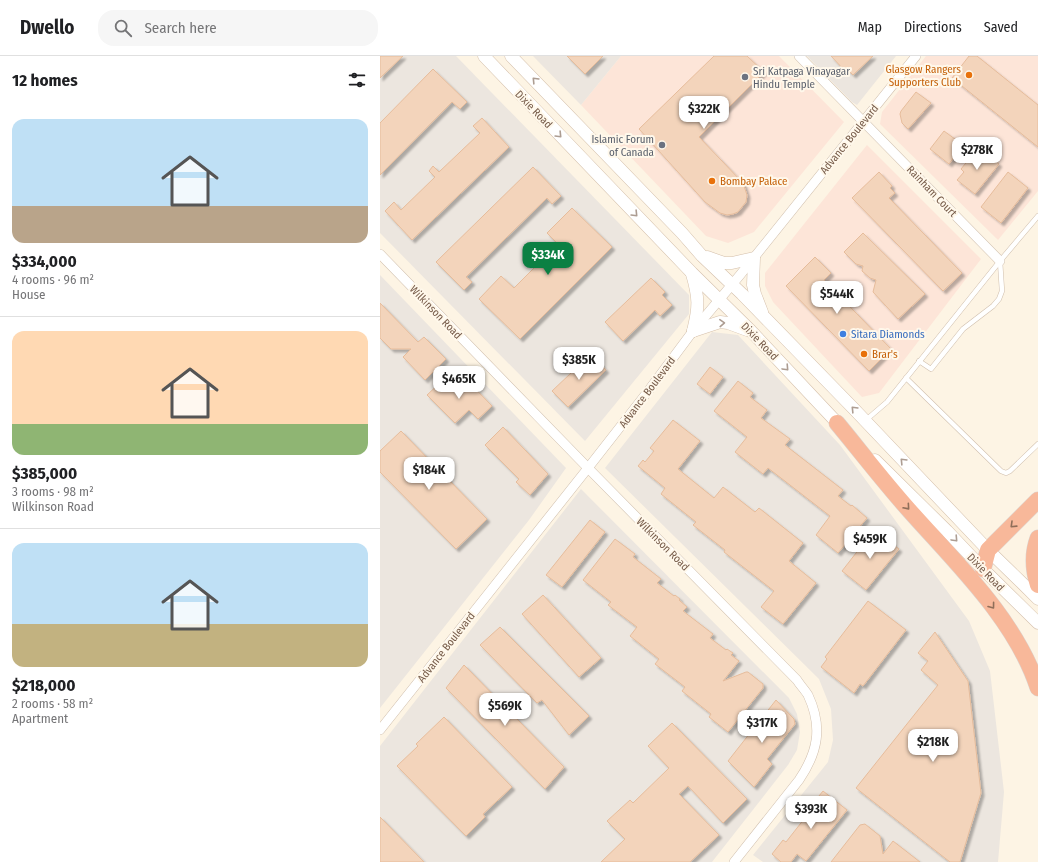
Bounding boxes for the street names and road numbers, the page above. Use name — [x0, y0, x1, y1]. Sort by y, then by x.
street label: Dixie Road — [512, 88, 555, 131]
street label: Advance Boulevard — [817, 102, 881, 177]
street label: Rainham Court — [904, 163, 960, 220]
street label: Wilkinson Road — [407, 283, 464, 342]
street label: Dixie Road — [738, 320, 781, 363]
street label: Advance Boulevard — [616, 354, 678, 430]
street label: Wilkinson Road — [634, 515, 692, 573]
street label: Dixie Road — [964, 551, 1007, 594]
street label: Advance Boulevard — [415, 610, 478, 685]

